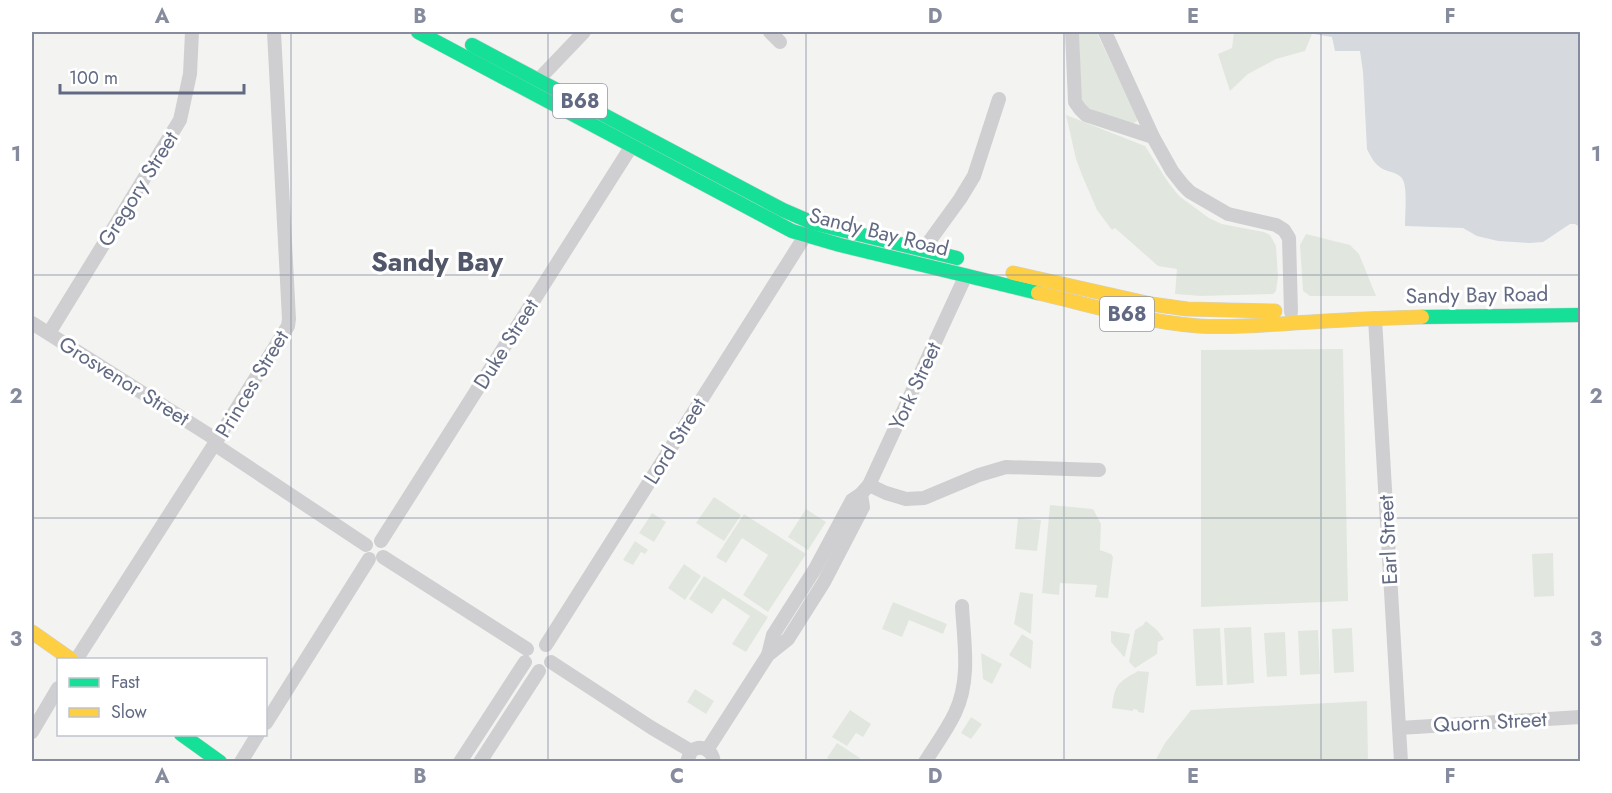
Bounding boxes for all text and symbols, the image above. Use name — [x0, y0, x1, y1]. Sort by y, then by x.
text: A — [154, 2, 170, 31]
text: B — [413, 2, 427, 31]
text: C — [670, 2, 684, 31]
text: D — [928, 2, 942, 31]
text: E — [1187, 2, 1199, 31]
text: F — [1444, 2, 1456, 31]
scale bar — [60, 57, 244, 95]
text: 100 m — [69, 65, 118, 91]
road number: B68 — [553, 84, 607, 118]
street label: Gregory Street — [91, 126, 185, 252]
text: 1 — [11, 140, 21, 169]
text: 1 — [1591, 140, 1601, 169]
street label: Sandy Bay Road — [806, 200, 952, 264]
district label: Sandy Bay — [371, 242, 504, 281]
street label: Sandy Bay Road — [1405, 279, 1549, 311]
street label: Duke Street — [466, 293, 546, 395]
road number: B68 — [1100, 297, 1154, 331]
street label: Princes Street — [208, 325, 296, 443]
street label: Grosvenor Street — [53, 329, 195, 433]
street label: York Street — [882, 337, 948, 435]
text: 2 — [9, 382, 23, 411]
text: 2 — [1589, 382, 1603, 411]
street label: Lord Street — [637, 392, 713, 490]
street label: Earl Street — [1371, 494, 1405, 586]
text: 3 — [10, 625, 22, 654]
text: 3 — [1590, 625, 1602, 654]
legend — [57, 658, 267, 736]
text: Fast — [111, 669, 140, 695]
text: Slow — [111, 699, 148, 725]
street label: Quorn Street — [1432, 704, 1548, 740]
text: A — [154, 762, 170, 791]
text: B — [413, 762, 427, 791]
text: C — [670, 762, 684, 791]
text: D — [928, 762, 942, 791]
text: E — [1187, 762, 1199, 791]
text: F — [1444, 762, 1456, 791]

